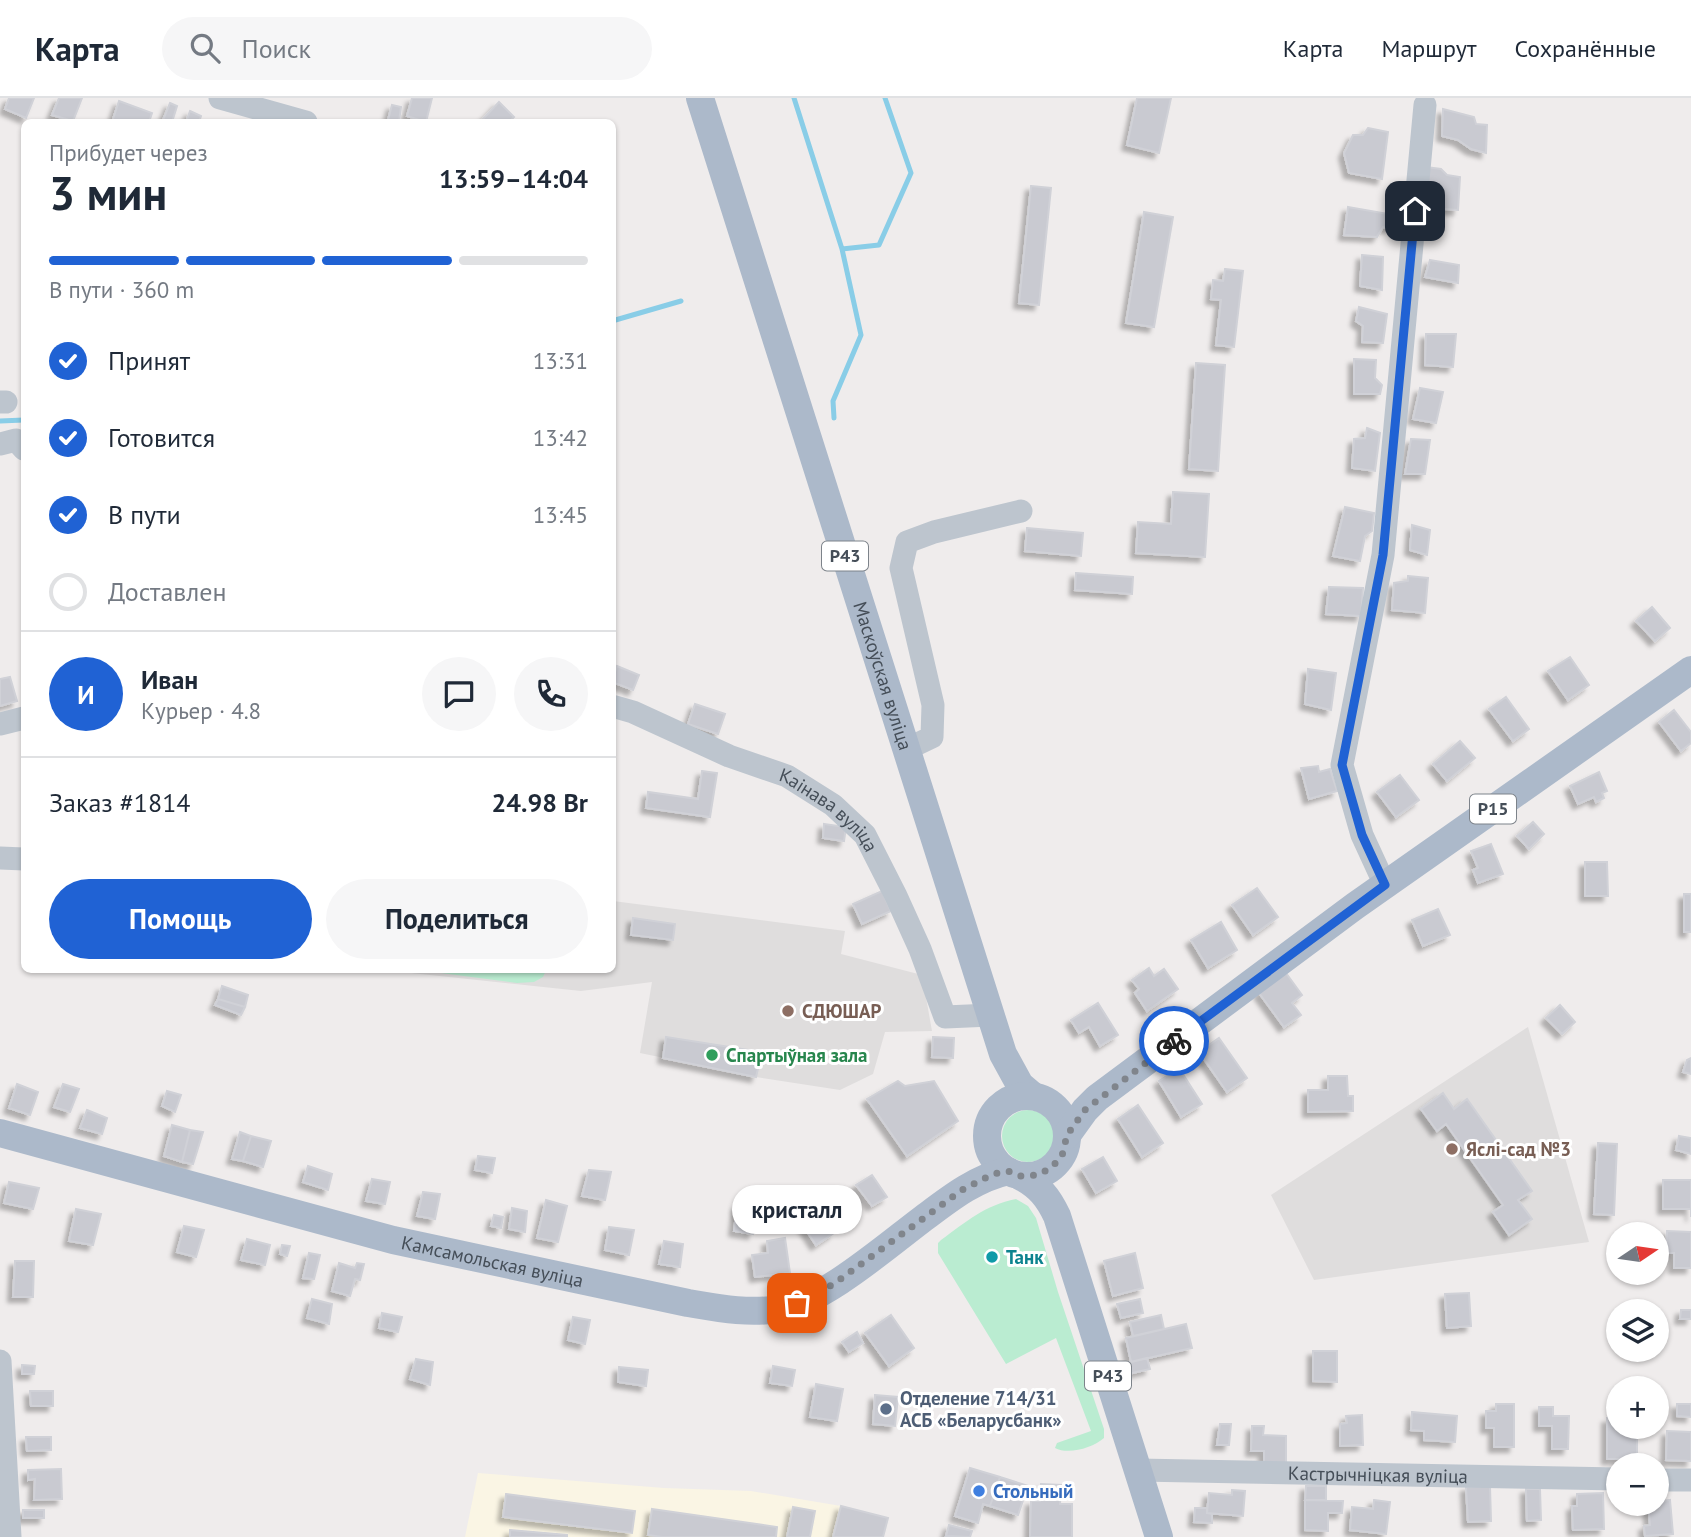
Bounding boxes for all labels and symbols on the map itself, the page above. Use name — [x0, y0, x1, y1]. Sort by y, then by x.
pin — [1385, 181, 1445, 241]
road number: Р43 — [822, 542, 868, 570]
street label: Маскоўская вуліца — [848, 598, 918, 753]
street label: Каінава вуліца — [776, 762, 883, 856]
road number: Р15 — [1470, 794, 1516, 824]
place label: СДЮШАР — [802, 999, 881, 1023]
marker: СДЮШАР — [780, 1003, 796, 1019]
courier — [1139, 1006, 1209, 1076]
place label: Спартыўная зала — [726, 1043, 867, 1067]
marker: Спартыўная зала — [704, 1047, 720, 1063]
place label: Яслі-сад №3 — [1466, 1137, 1571, 1161]
marker: Яслі-сад №3 — [1444, 1141, 1460, 1157]
callout: кристалл — [732, 1184, 862, 1233]
north arrow — [1606, 1222, 1670, 1284]
street label: Камсамольская вуліца — [399, 1230, 586, 1292]
place label: Танк — [1006, 1245, 1044, 1269]
marker: Танк — [984, 1249, 1000, 1265]
pin — [767, 1273, 827, 1333]
road number: Р43 — [1085, 1362, 1131, 1391]
place label: Отделение 714/31 АСБ «Беларусбанк» — [900, 1386, 1062, 1432]
marker: Отделение 714/31 АСБ «Беларусбанк» — [878, 1401, 894, 1417]
street label: Кастрычніцкая вуліца — [1288, 1461, 1468, 1488]
place label: Стольный — [993, 1479, 1073, 1503]
marker: Стольный — [971, 1483, 987, 1499]

